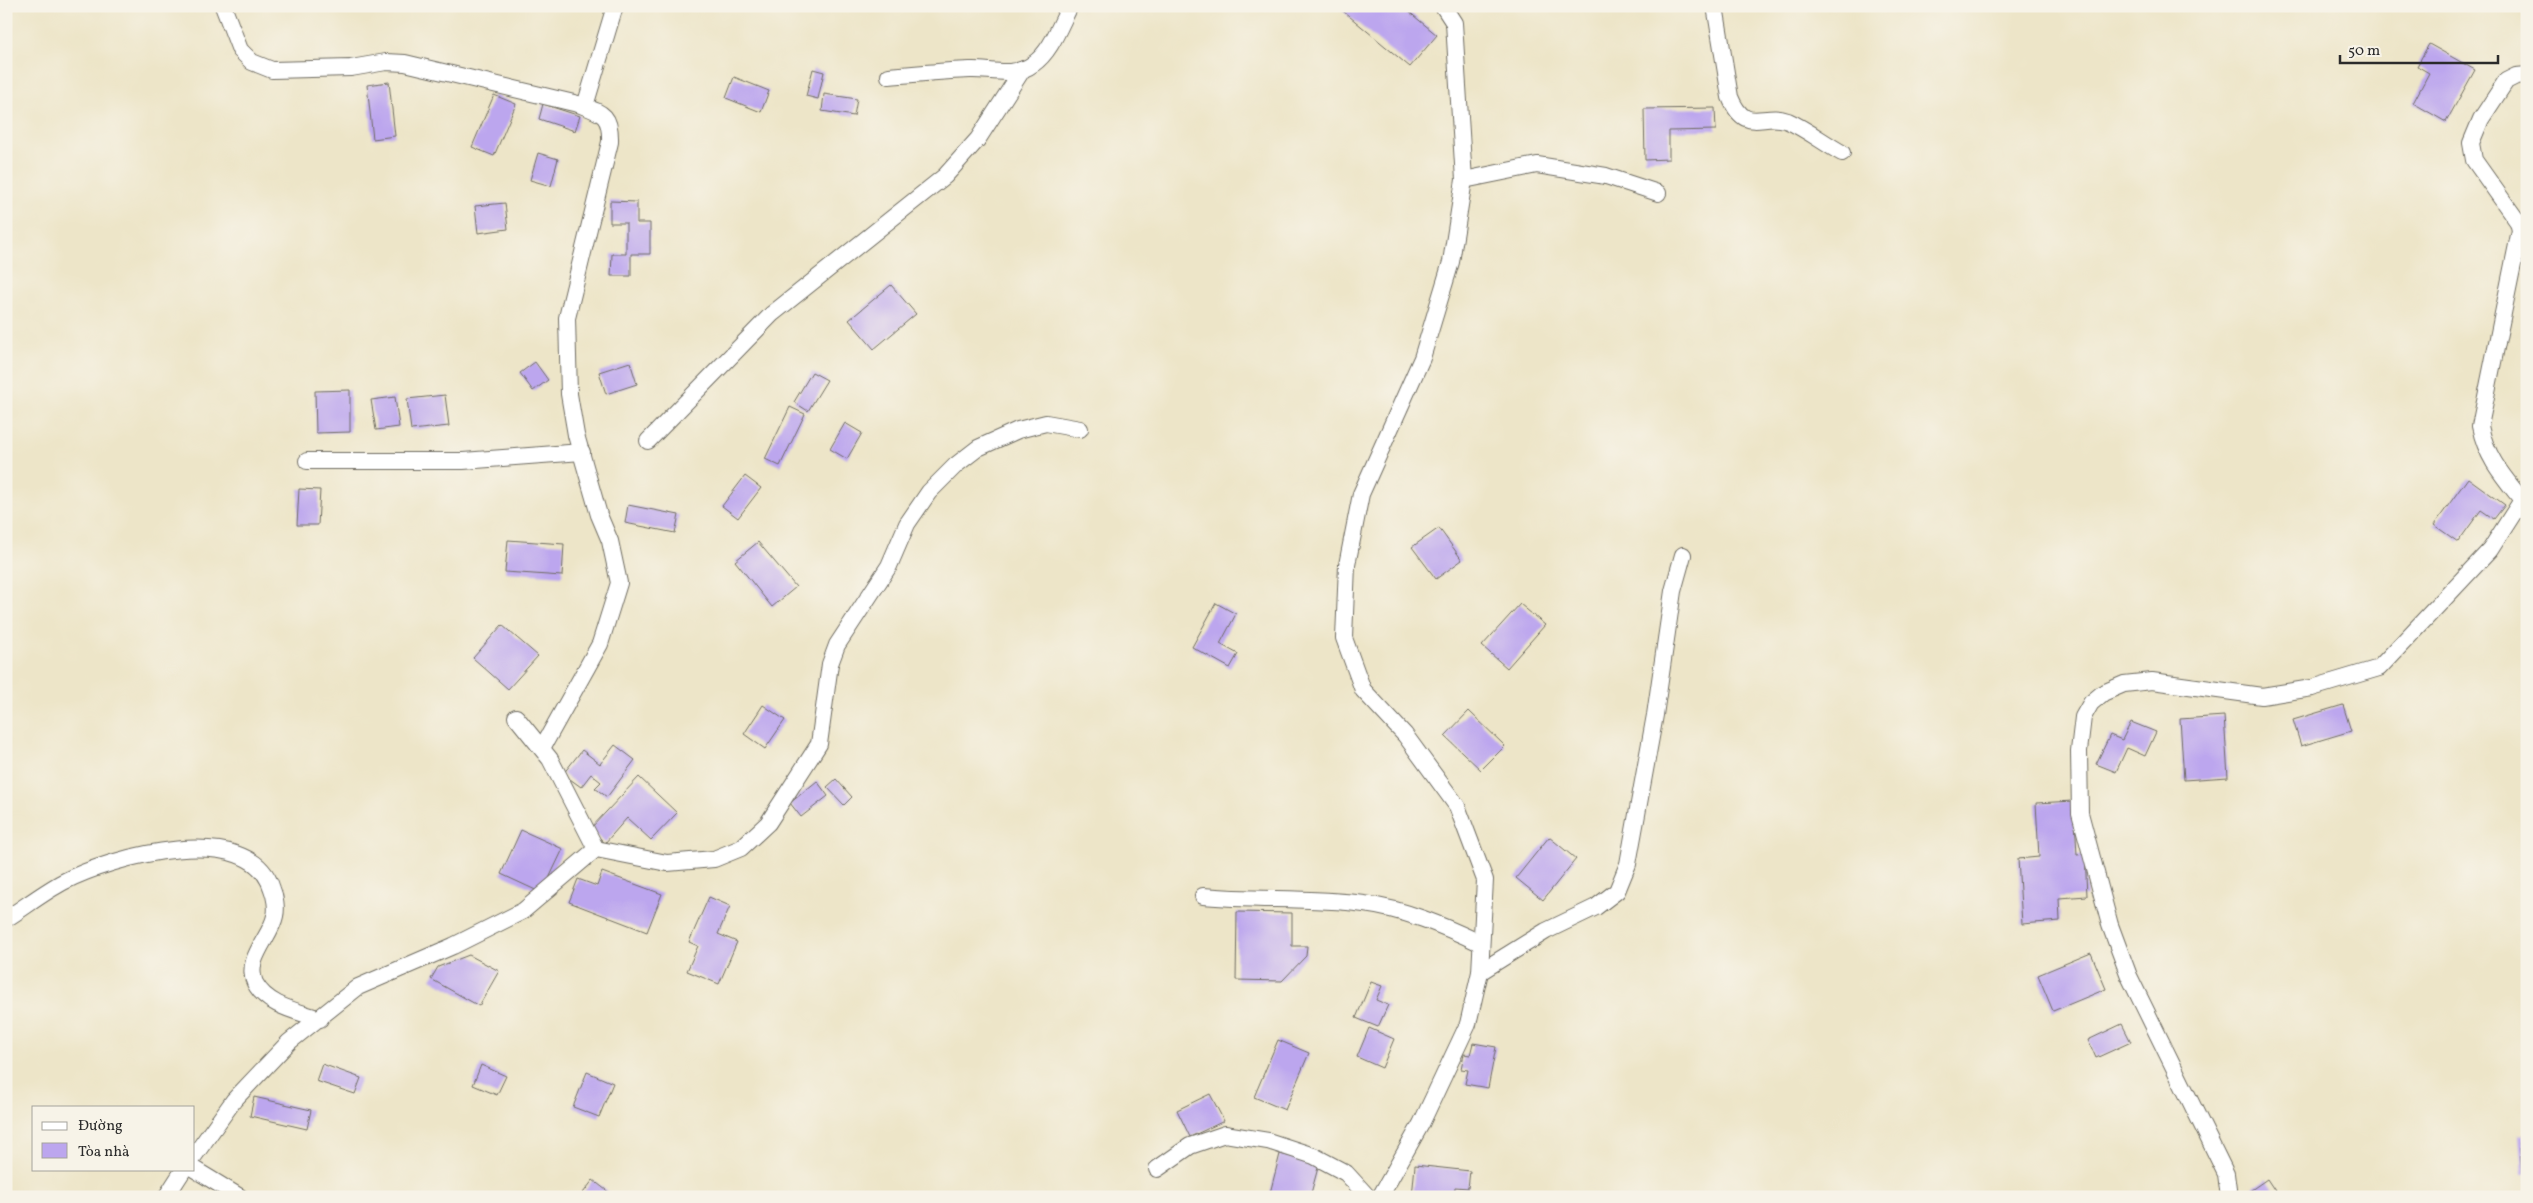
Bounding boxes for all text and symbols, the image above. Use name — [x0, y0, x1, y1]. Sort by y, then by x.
scale bar — [2340, 32, 2498, 64]
text: 50 m — [2348, 41, 2380, 62]
legend — [32, 1106, 195, 1170]
text: Đường — [78, 1116, 123, 1137]
text: Tòa nhà — [78, 1142, 130, 1163]

